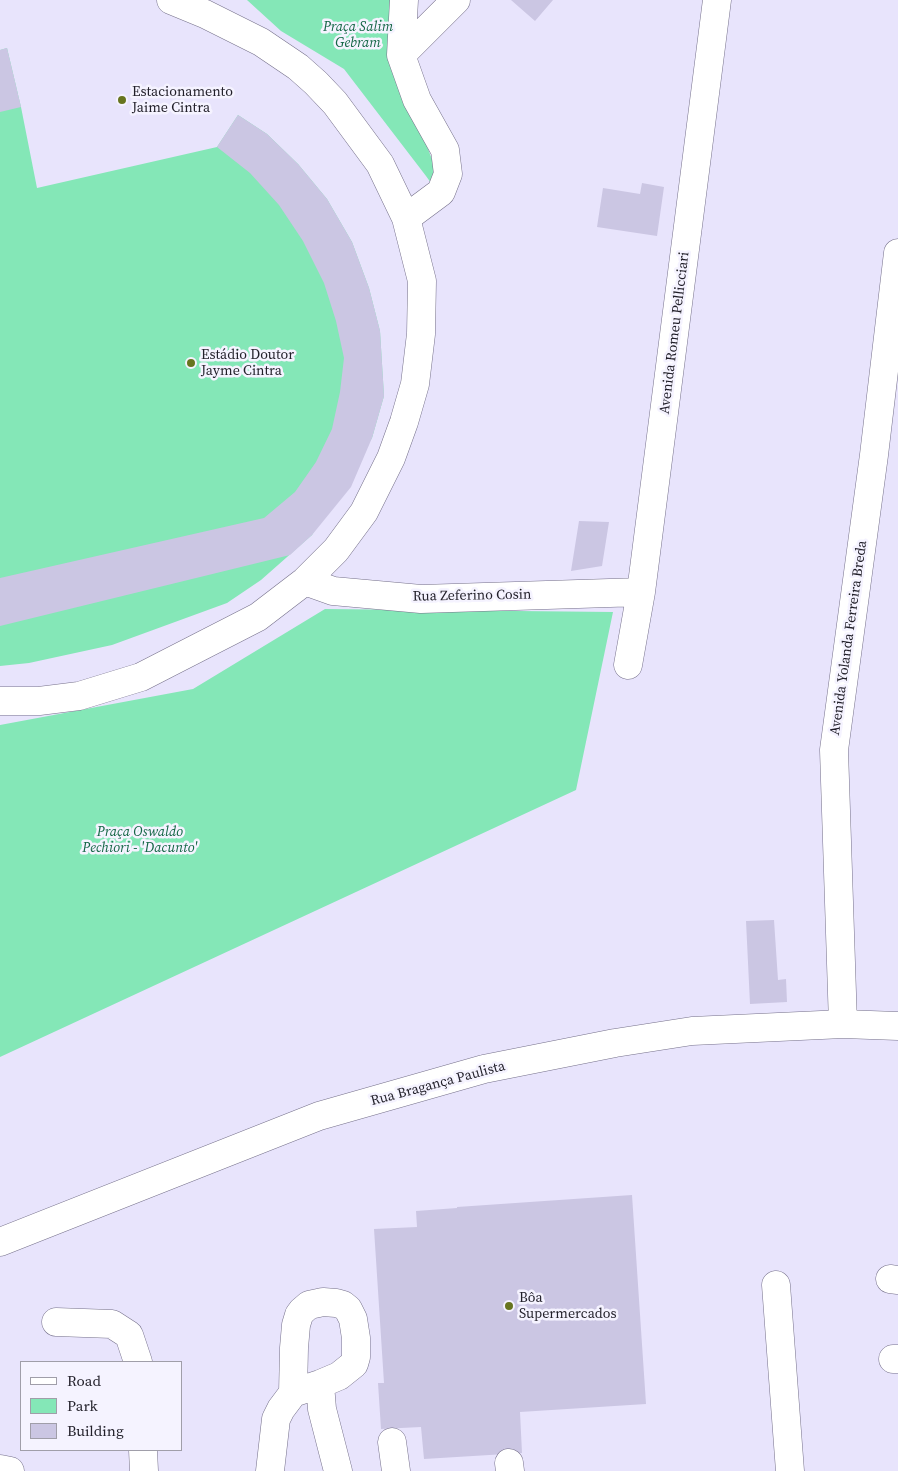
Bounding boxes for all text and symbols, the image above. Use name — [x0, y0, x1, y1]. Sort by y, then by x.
park label: Praça Salim Gebram — [323, 19, 393, 52]
place label: Estacionamento Jaime Cintra — [132, 84, 233, 116]
marker: Estacionamento Jaime Cintra — [116, 94, 128, 106]
street label: Avenida Romeu Pellicciari — [657, 251, 693, 415]
place label: Estádio Doutor Jayme Cintra — [201, 347, 294, 380]
marker: Estádio Doutor Jayme Cintra — [185, 357, 197, 369]
street label: Avenida Yolanda Ferreira Breda — [827, 539, 871, 737]
street label: Rua Zeferino Cosin — [412, 587, 532, 605]
park label: Praça Oswaldo Pechiori - 'Dacunto' — [82, 824, 198, 856]
street label: Rua Bragança Paulista — [369, 1058, 507, 1110]
place label: Bôa Supermercados — [519, 1290, 616, 1322]
marker: Bôa Supermercados — [503, 1300, 515, 1312]
legend — [20, 1361, 182, 1451]
text: Road — [67, 1370, 101, 1391]
text: Park — [67, 1395, 98, 1416]
text: Building — [67, 1420, 124, 1441]

